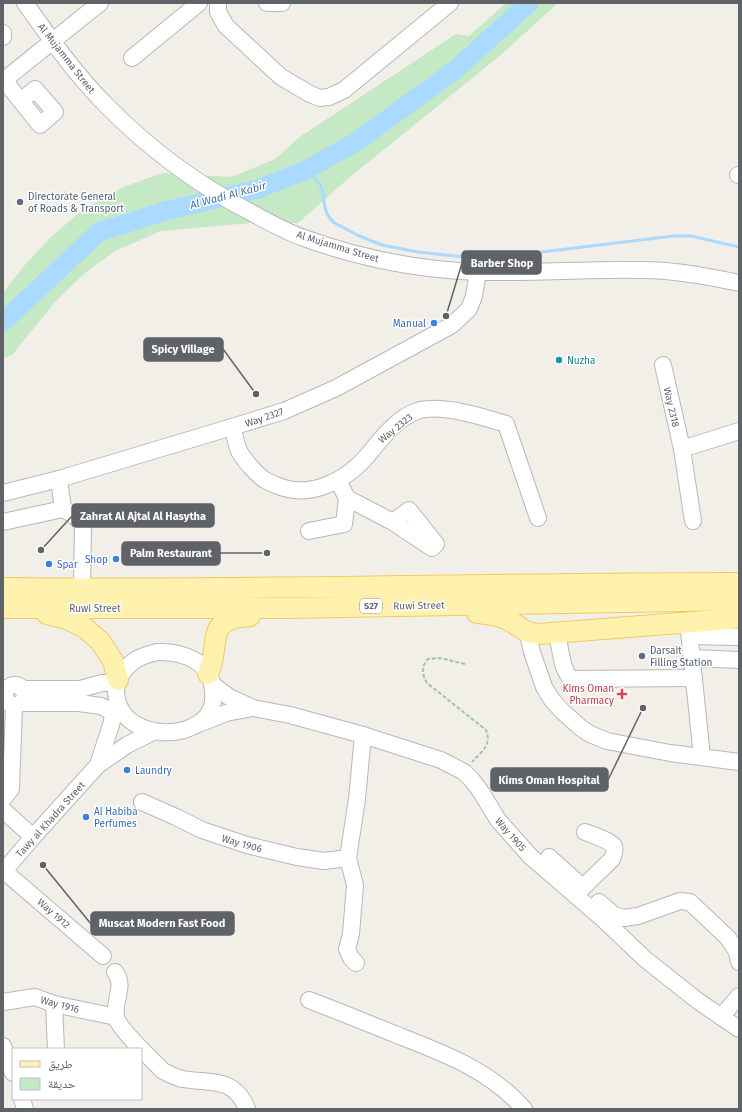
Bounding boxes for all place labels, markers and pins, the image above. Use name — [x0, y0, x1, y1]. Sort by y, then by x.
place label: Directorate General of Roads & Transport — [28, 191, 124, 215]
marker: Directorate General of Roads & Transport — [15, 197, 25, 207]
callout: Barber Shop — [462, 251, 541, 274]
place label: Manual — [393, 318, 426, 330]
marker: Manual — [429, 318, 439, 328]
callout: Spicy Village — [144, 338, 223, 361]
marker: Nuzha — [554, 355, 564, 365]
place label: Nuzha — [567, 355, 595, 367]
callout: Zahrat Al Ajtal Al Hasytha — [72, 504, 214, 527]
callout: Palm Restaurant — [122, 542, 220, 565]
place label: Shop — [85, 554, 108, 566]
marker: Shop — [111, 554, 121, 564]
marker: Spar — [44, 559, 54, 569]
place label: Spar — [57, 559, 78, 571]
place label: Darsait Filling Station — [650, 645, 712, 669]
marker: Darsait Filling Station — [637, 651, 647, 661]
place label: Kims Oman Pharmacy — [563, 683, 614, 707]
marker: Kims Oman Pharmacy — [617, 689, 627, 699]
marker: Laundry — [122, 765, 132, 775]
place label: Laundry — [135, 765, 172, 777]
callout: Kims Oman Hospital — [491, 768, 608, 791]
place label: Al Habiba Perfumes — [94, 806, 138, 830]
marker: Al Habiba Perfumes — [81, 812, 91, 822]
callout: Muscat Modern Fast Food — [91, 912, 234, 935]

